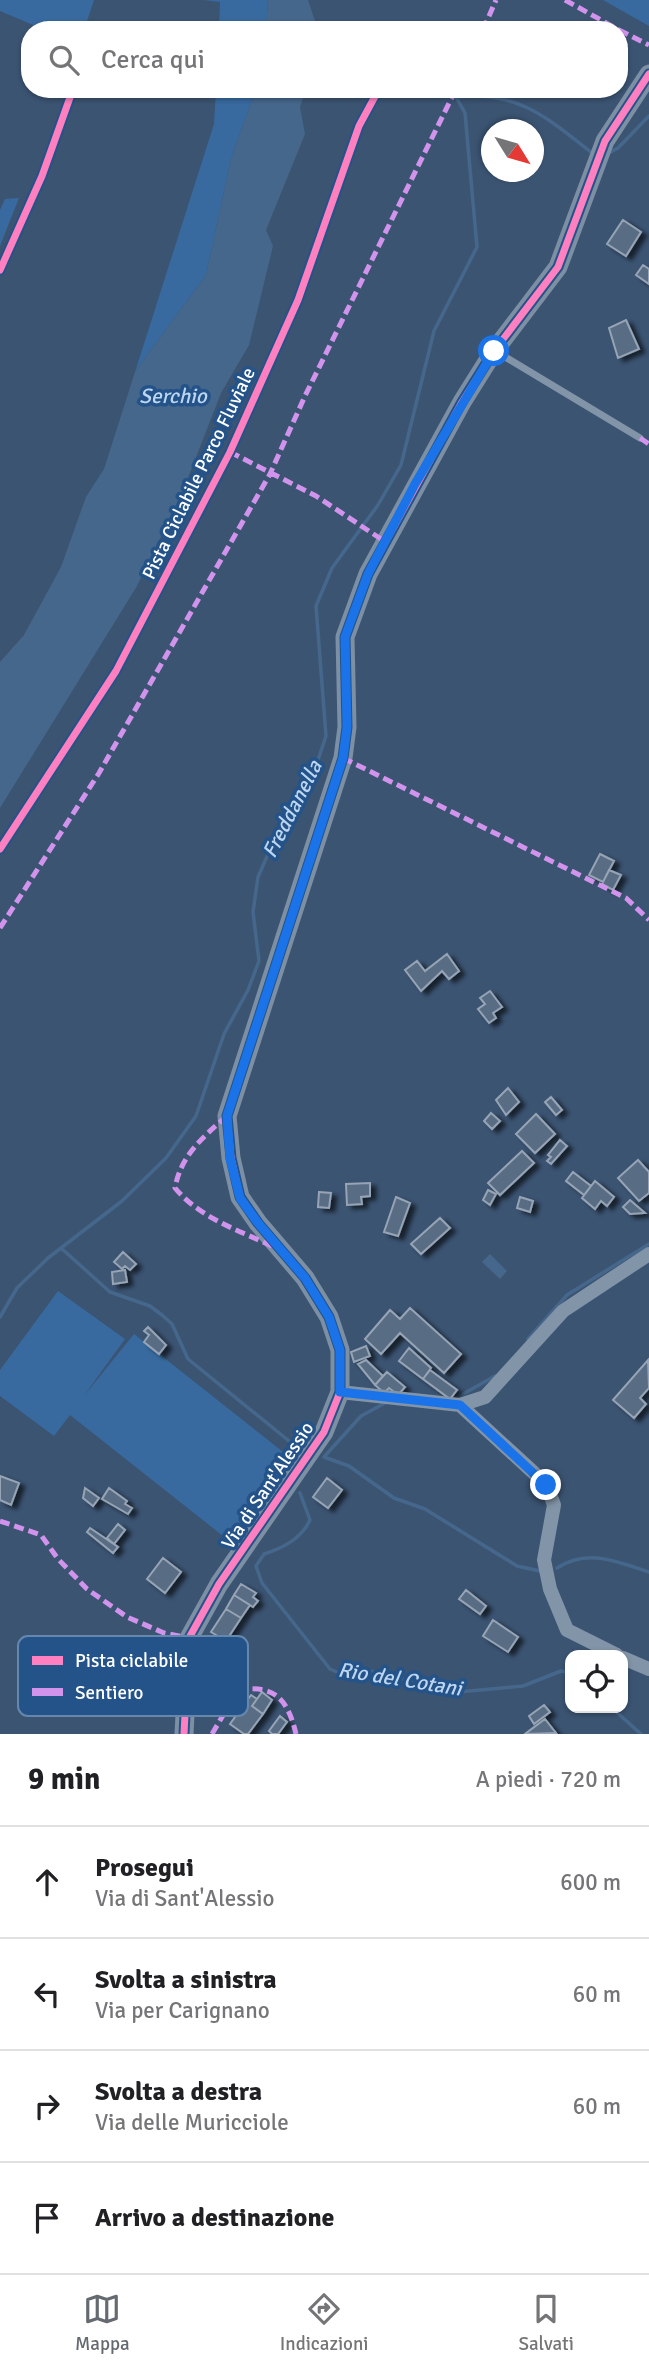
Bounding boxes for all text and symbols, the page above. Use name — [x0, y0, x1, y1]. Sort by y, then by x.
search box — [21, 21, 628, 98]
icon: search — [45, 41, 83, 79]
text: Cerca qui — [101, 44, 205, 76]
north arrow — [481, 119, 544, 182]
route start — [478, 335, 509, 366]
street label: Pista Ciclabile Parco Fluviale — [137, 363, 261, 583]
water label: Serchio — [139, 383, 208, 409]
water label: Freddanella — [256, 755, 328, 862]
street label: Via di Sant'Alessio — [216, 1417, 319, 1554]
route end — [530, 1469, 561, 1500]
legend — [18, 1636, 248, 1716]
text: Pista ciclabile — [75, 1649, 188, 1673]
map controls — [565, 1650, 628, 1713]
button: locate — [565, 1650, 628, 1713]
water label: Rio del Cotani — [336, 1656, 466, 1702]
text: Sentiero — [75, 1681, 144, 1705]
text: 9 min — [28, 1761, 100, 1798]
text: A piedi · 720 m — [476, 1765, 621, 1794]
text: Prosegui — [95, 1852, 194, 1884]
icon: ahead — [28, 1863, 66, 1901]
text: 600 m — [560, 1868, 621, 1897]
text: Via di Sant'Alessio — [95, 1884, 275, 1913]
text: Svolta a sinistra — [95, 1964, 277, 1996]
icon: left — [28, 1975, 66, 2013]
text: 60 m — [573, 1980, 621, 2009]
text: Via per Carignano — [95, 1996, 270, 2025]
text: Svolta a destra — [95, 2076, 262, 2108]
icon: right — [28, 2087, 66, 2125]
text: 60 m — [573, 2092, 621, 2121]
text: Via delle Muricciole — [95, 2108, 289, 2137]
icon: arrive — [28, 2199, 66, 2237]
text: Arrivo a destinazione — [95, 2202, 335, 2234]
tab: Mappa — [75, 2290, 130, 2356]
tab: Indicazioni — [280, 2290, 368, 2356]
tab: Salvati — [518, 2290, 574, 2356]

